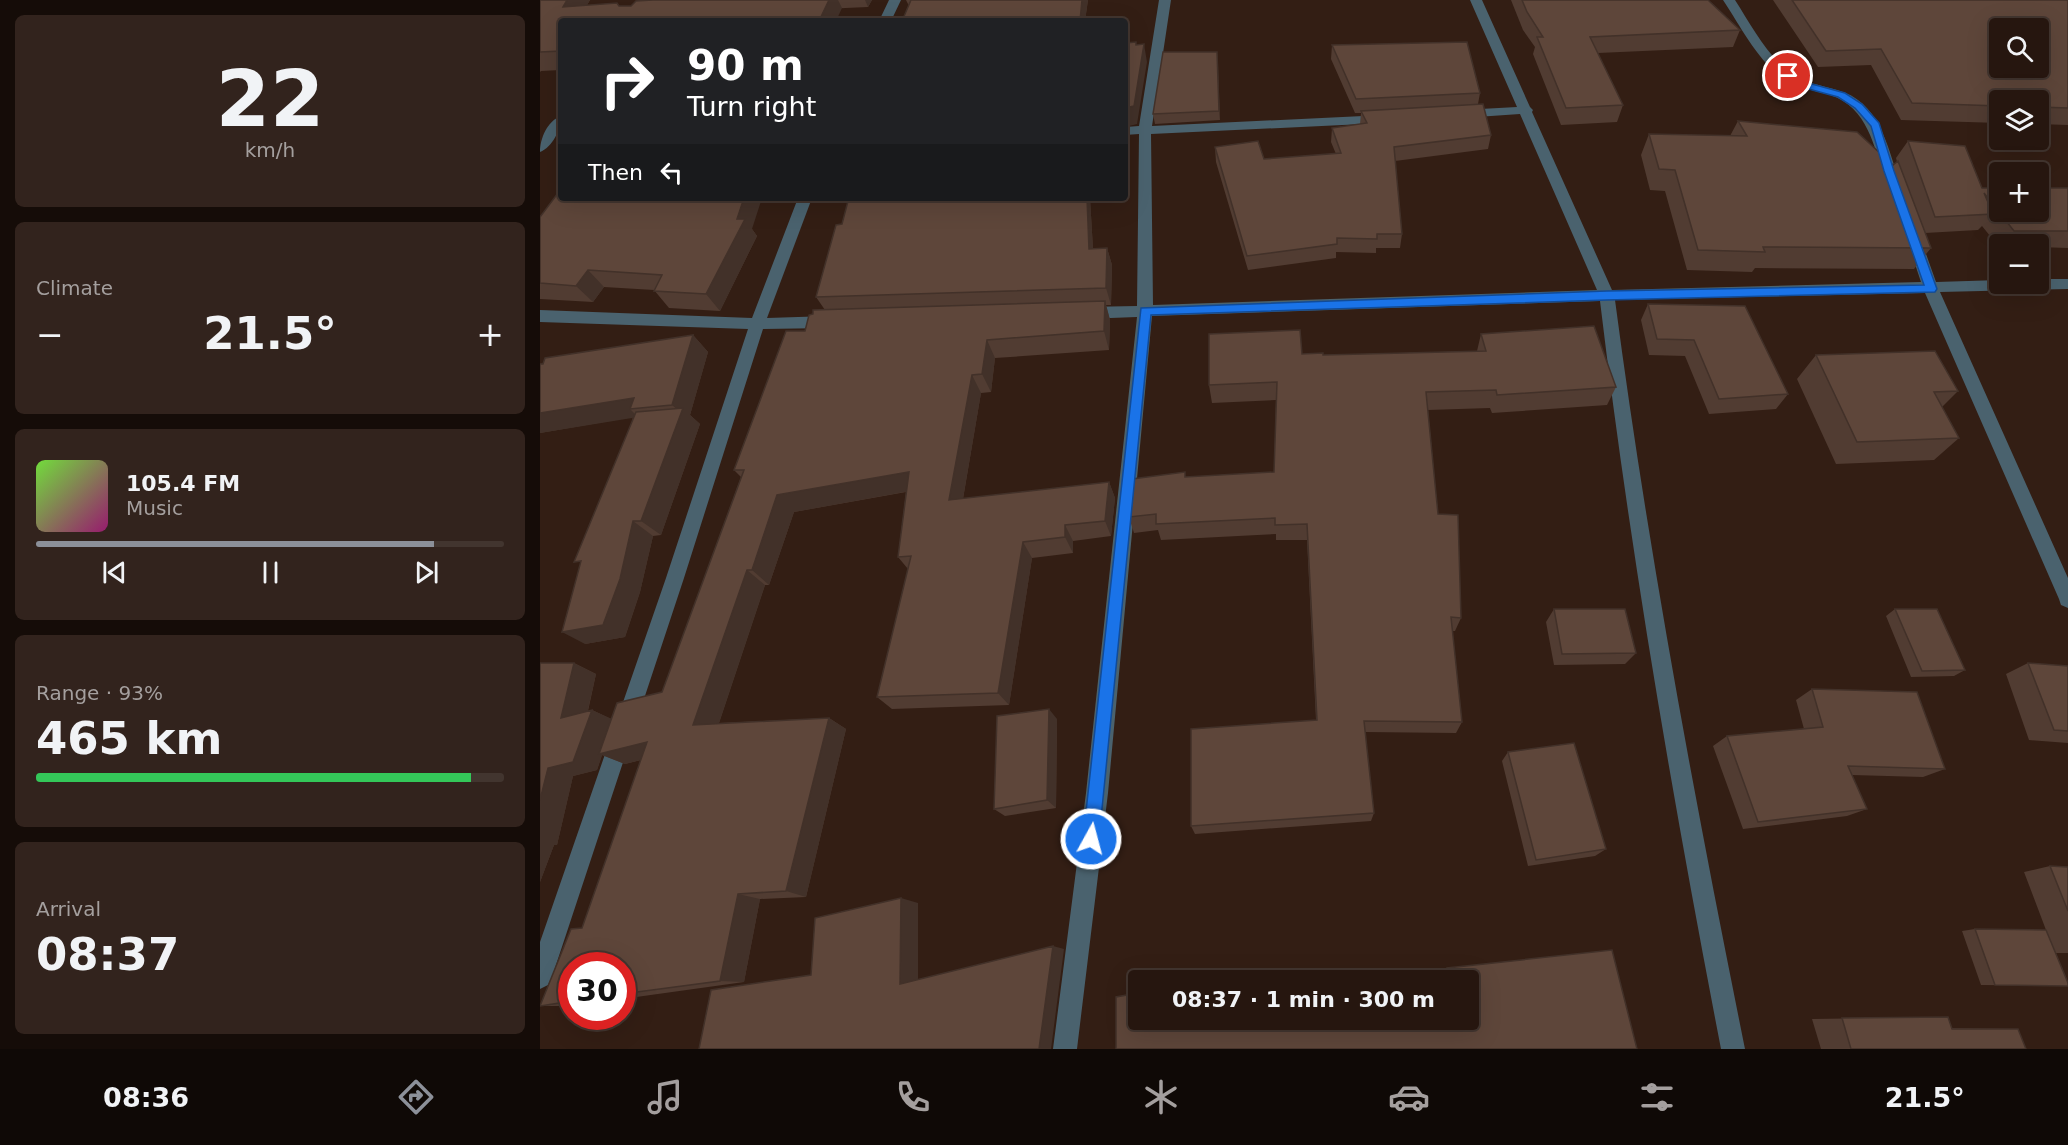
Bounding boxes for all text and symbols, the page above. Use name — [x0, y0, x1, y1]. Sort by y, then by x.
map controls — [1989, 18, 2049, 294]
button: search — [1989, 18, 2049, 78]
text: 90 m — [687, 41, 804, 90]
icon: right — [588, 42, 666, 120]
pin — [1762, 50, 1813, 101]
text: 22 — [216, 54, 324, 144]
icon: arrive — [1771, 59, 1804, 92]
button: layers — [1989, 90, 2049, 150]
text: Turn right — [687, 91, 816, 122]
text: km/h — [245, 138, 295, 162]
icon: left — [655, 156, 688, 189]
text: Then — [588, 160, 643, 185]
button: + — [1989, 162, 2049, 222]
button: − — [1989, 234, 2049, 294]
text: Climate — [36, 276, 113, 300]
text: 21.5° — [203, 307, 337, 360]
text: − — [36, 315, 64, 354]
text: + — [476, 315, 504, 354]
text: 105.4 FM — [126, 471, 240, 496]
text: Music — [126, 496, 183, 520]
icon: previous — [98, 556, 131, 589]
icon: pause — [254, 556, 287, 589]
icon: next — [410, 556, 443, 589]
text: Range · 93% — [36, 681, 163, 705]
text: 465 km — [36, 712, 222, 765]
position arrow — [1059, 807, 1123, 871]
text: Arrival — [36, 897, 101, 921]
text: 08:37 — [36, 928, 179, 981]
speed limit sign: 30 — [558, 952, 636, 1030]
text: 08:37 · 1 min · 300 m — [1172, 987, 1435, 1012]
icon: directions — [395, 1076, 437, 1118]
icon: music — [644, 1076, 686, 1118]
icon: phone — [892, 1076, 934, 1118]
icon: climate — [1140, 1076, 1182, 1118]
icon: car — [1388, 1076, 1430, 1118]
icon: filters — [1636, 1076, 1678, 1118]
text: 08:36 — [103, 1082, 189, 1113]
text: 21.5° — [1885, 1082, 1965, 1113]

